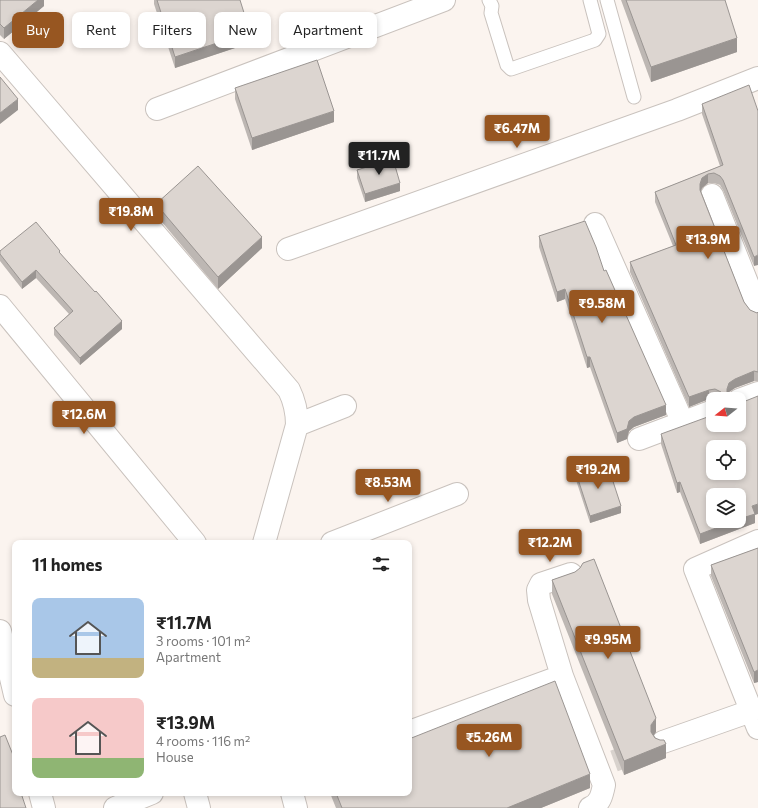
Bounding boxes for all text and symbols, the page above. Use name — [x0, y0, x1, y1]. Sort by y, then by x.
chip: Buy — [12, 12, 64, 48]
chip: Rent — [72, 12, 130, 48]
chip: Filters — [138, 12, 206, 48]
chip: New — [214, 12, 271, 48]
chip: Apartment — [279, 12, 377, 48]
pin: ₹6.47M — [484, 115, 550, 149]
text: ₹6.47M — [494, 120, 540, 136]
pin: ₹11.7M — [346, 142, 412, 176]
text: ₹11.7M — [358, 147, 400, 163]
pin: ₹19.8M — [98, 198, 164, 232]
text: ₹19.8M — [108, 203, 154, 219]
pin: ₹13.9M — [675, 226, 741, 260]
text: ₹13.9M — [685, 231, 731, 247]
pin: ₹9.58M — [569, 290, 635, 324]
text: ₹9.58M — [578, 295, 626, 311]
north arrow — [706, 392, 746, 432]
map controls — [706, 392, 746, 528]
pin: ₹12.6M — [51, 401, 117, 435]
text: ₹12.6M — [61, 406, 107, 422]
button: locate — [706, 440, 746, 480]
pin: ₹19.2M — [565, 456, 631, 490]
text: ₹19.2M — [575, 461, 621, 477]
pin: ₹8.53M — [355, 469, 421, 503]
text: ₹8.53M — [364, 474, 412, 490]
button: layers — [706, 488, 746, 528]
pin: ₹12.2M — [517, 529, 583, 563]
text: ₹12.2M — [528, 534, 572, 550]
icon: filters — [370, 553, 392, 575]
text: 11 homes — [32, 554, 102, 575]
text: ₹11.7M — [156, 612, 212, 633]
icon: home — [64, 614, 112, 662]
pin: ₹9.95M — [575, 626, 641, 660]
text: ₹9.95M — [584, 631, 632, 647]
text: 3 rooms · 101 m² — [156, 633, 250, 649]
text: Apartment — [156, 649, 221, 665]
text: ₹13.9M — [156, 712, 215, 733]
icon: home — [64, 714, 112, 762]
pin: ₹5.26M — [456, 724, 522, 758]
text: ₹5.26M — [466, 729, 512, 745]
text: 4 rooms · 116 m² — [156, 733, 250, 749]
text: House — [156, 749, 194, 765]

